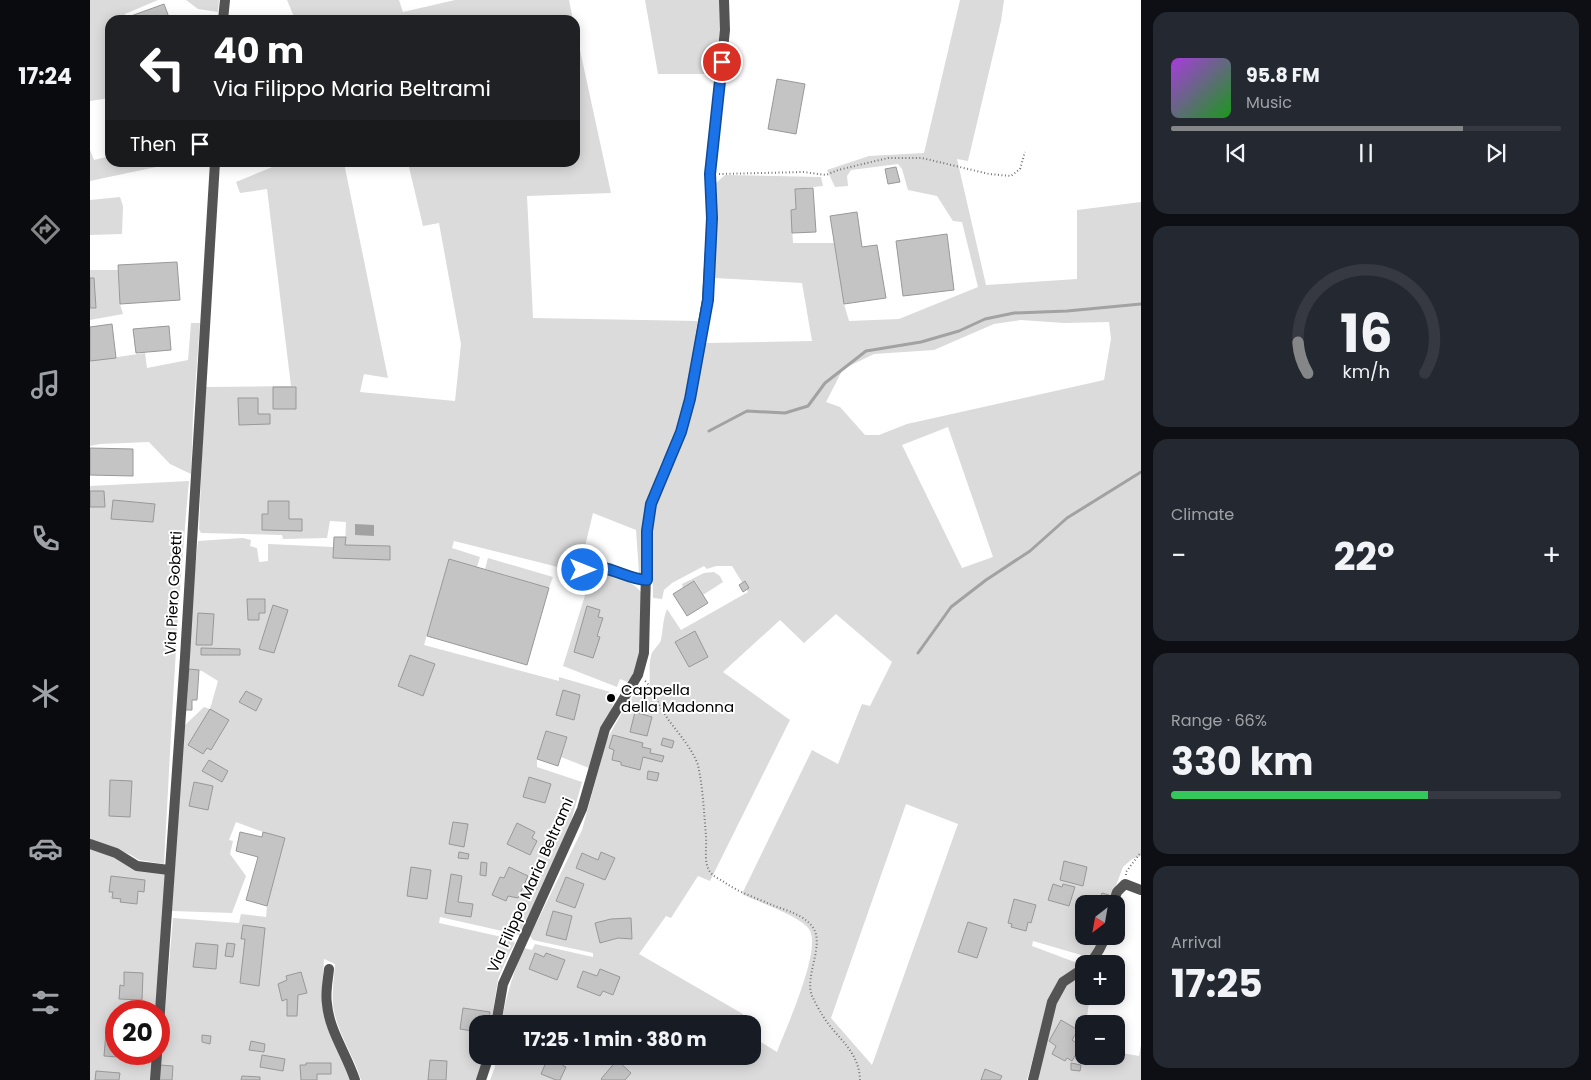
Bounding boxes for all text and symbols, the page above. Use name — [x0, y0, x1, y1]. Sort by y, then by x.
text: 40 m — [213, 26, 304, 75]
icon: left — [130, 35, 195, 100]
pin — [701, 41, 743, 83]
icon: arrive — [708, 48, 736, 76]
text: 17:24 — [18, 61, 72, 92]
text: 95.8 FM — [1246, 62, 1320, 89]
text: Via Filippo Maria Beltrami — [213, 73, 491, 104]
text: Music — [1246, 91, 1292, 114]
icon: arrive — [186, 130, 214, 158]
text: Then — [130, 131, 176, 158]
icon: previous — [1222, 139, 1250, 167]
icon: pause — [1352, 139, 1380, 167]
icon: next — [1482, 139, 1510, 167]
icon: directions — [28, 212, 63, 247]
text: 16 — [1340, 297, 1392, 370]
text: km/h — [1342, 359, 1390, 384]
icon: music — [28, 367, 63, 402]
text: Climate — [1171, 503, 1234, 526]
icon: phone — [28, 521, 63, 556]
street label: Via Piero Gobetti — [159, 530, 187, 656]
text: 22° — [1334, 530, 1395, 583]
text: − — [1171, 536, 1186, 575]
text: + — [1542, 536, 1561, 575]
position arrow — [556, 543, 608, 595]
icon: climate — [28, 676, 63, 711]
place label: Cappella della Madonna — [621, 679, 734, 717]
marker: Cappella della Madonna — [605, 692, 617, 704]
text: Range · 66% — [1171, 709, 1267, 732]
text: 330 km — [1171, 735, 1314, 788]
street label: Via Filippo Maria Beltrami — [482, 794, 578, 976]
icon: car — [28, 831, 63, 866]
north arrow — [1075, 895, 1125, 945]
map controls — [1075, 895, 1125, 1065]
text: Arrival — [1171, 931, 1221, 954]
button: + — [1075, 955, 1125, 1005]
text: 17:25 — [1171, 957, 1263, 1010]
icon: filters — [28, 985, 63, 1020]
speed limit sign: 20 — [105, 1000, 170, 1065]
button: − — [1075, 1015, 1125, 1065]
text: 17:25 · 1 min · 380 m — [523, 1026, 707, 1053]

